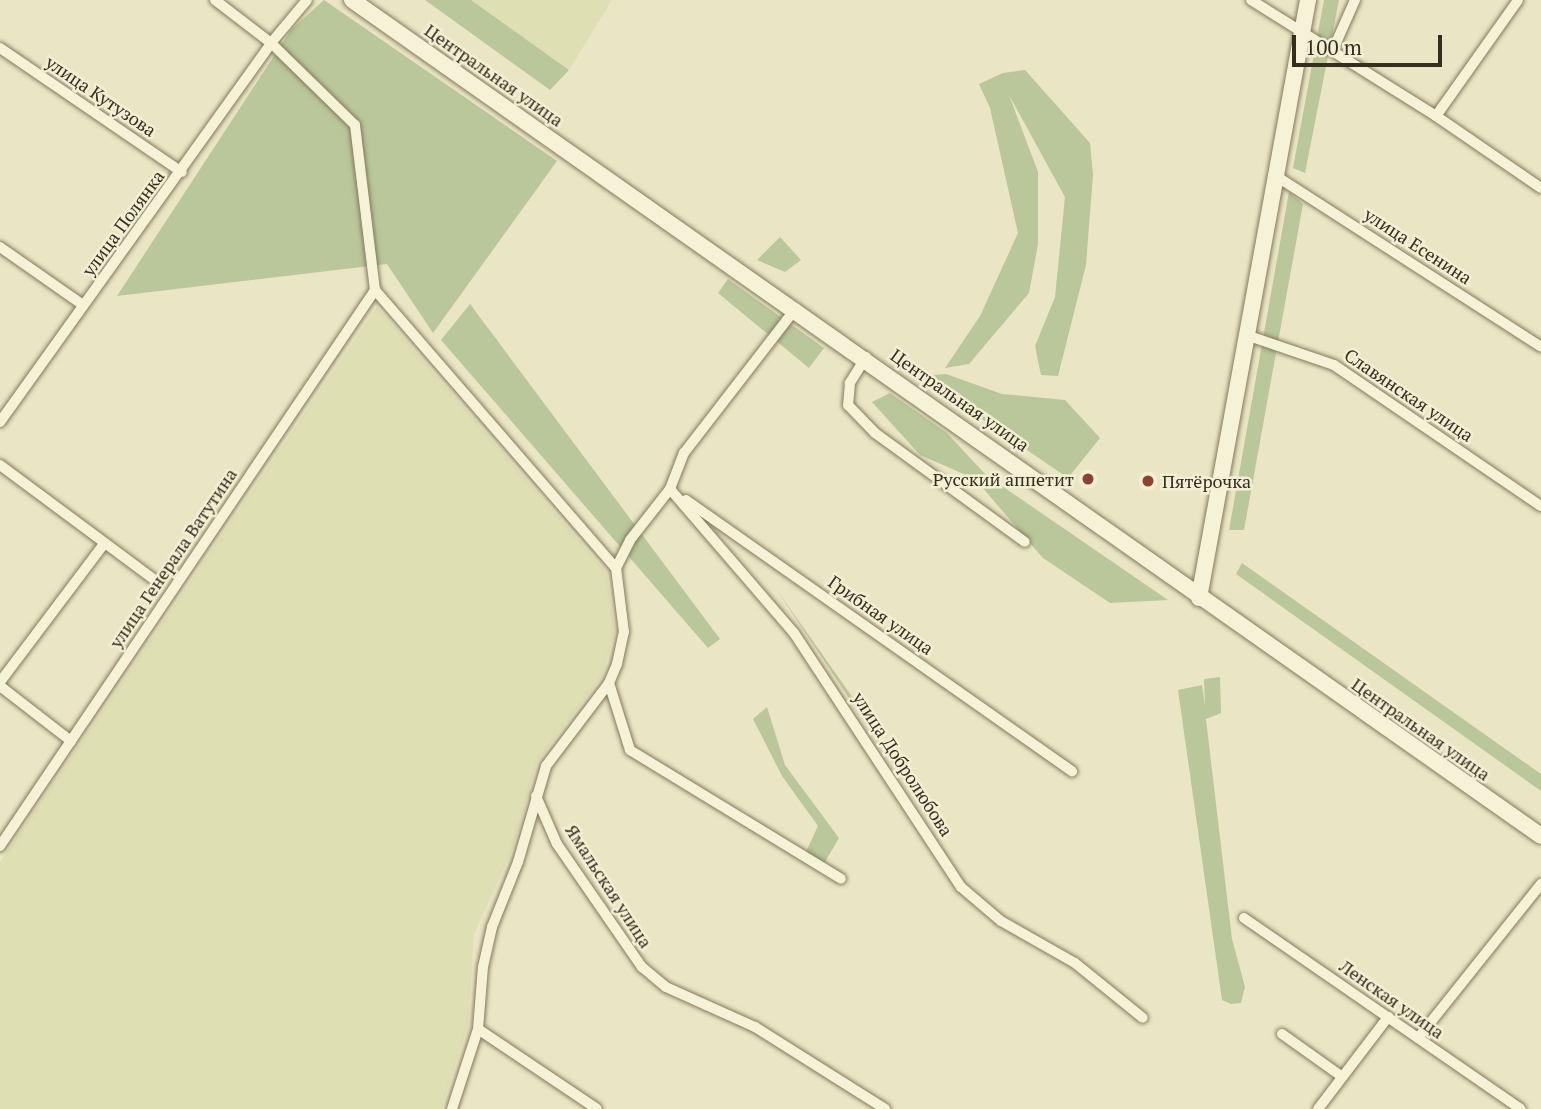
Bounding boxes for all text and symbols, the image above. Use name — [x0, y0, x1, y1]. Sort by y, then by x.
street label: Центральная улица — [421, 19, 567, 131]
scale bar — [1296, 21, 1446, 65]
text: 100 m — [1305, 33, 1362, 61]
street label: улица Кутузова — [42, 51, 160, 141]
street label: улица Полянка — [77, 166, 169, 280]
street label: улица Есенина — [1360, 203, 1476, 289]
street label: Центральная улица — [887, 344, 1033, 456]
street label: Славянская улица — [1340, 344, 1478, 446]
street label: улица Генерала Ватутина — [105, 464, 241, 652]
place label: Русский аппетит — [933, 468, 1074, 490]
place label: Пятёрочка — [1162, 470, 1251, 492]
marker: Русский аппетит — [1080, 471, 1096, 487]
marker: Пятёрочка — [1140, 473, 1156, 489]
street label: Грибная улица — [824, 571, 938, 659]
street label: Центральная улица — [1348, 673, 1494, 785]
street label: улица Добролюбова — [848, 688, 958, 840]
street label: Ямальская улица — [561, 820, 657, 952]
street label: Ленская улица — [1336, 955, 1448, 1043]

